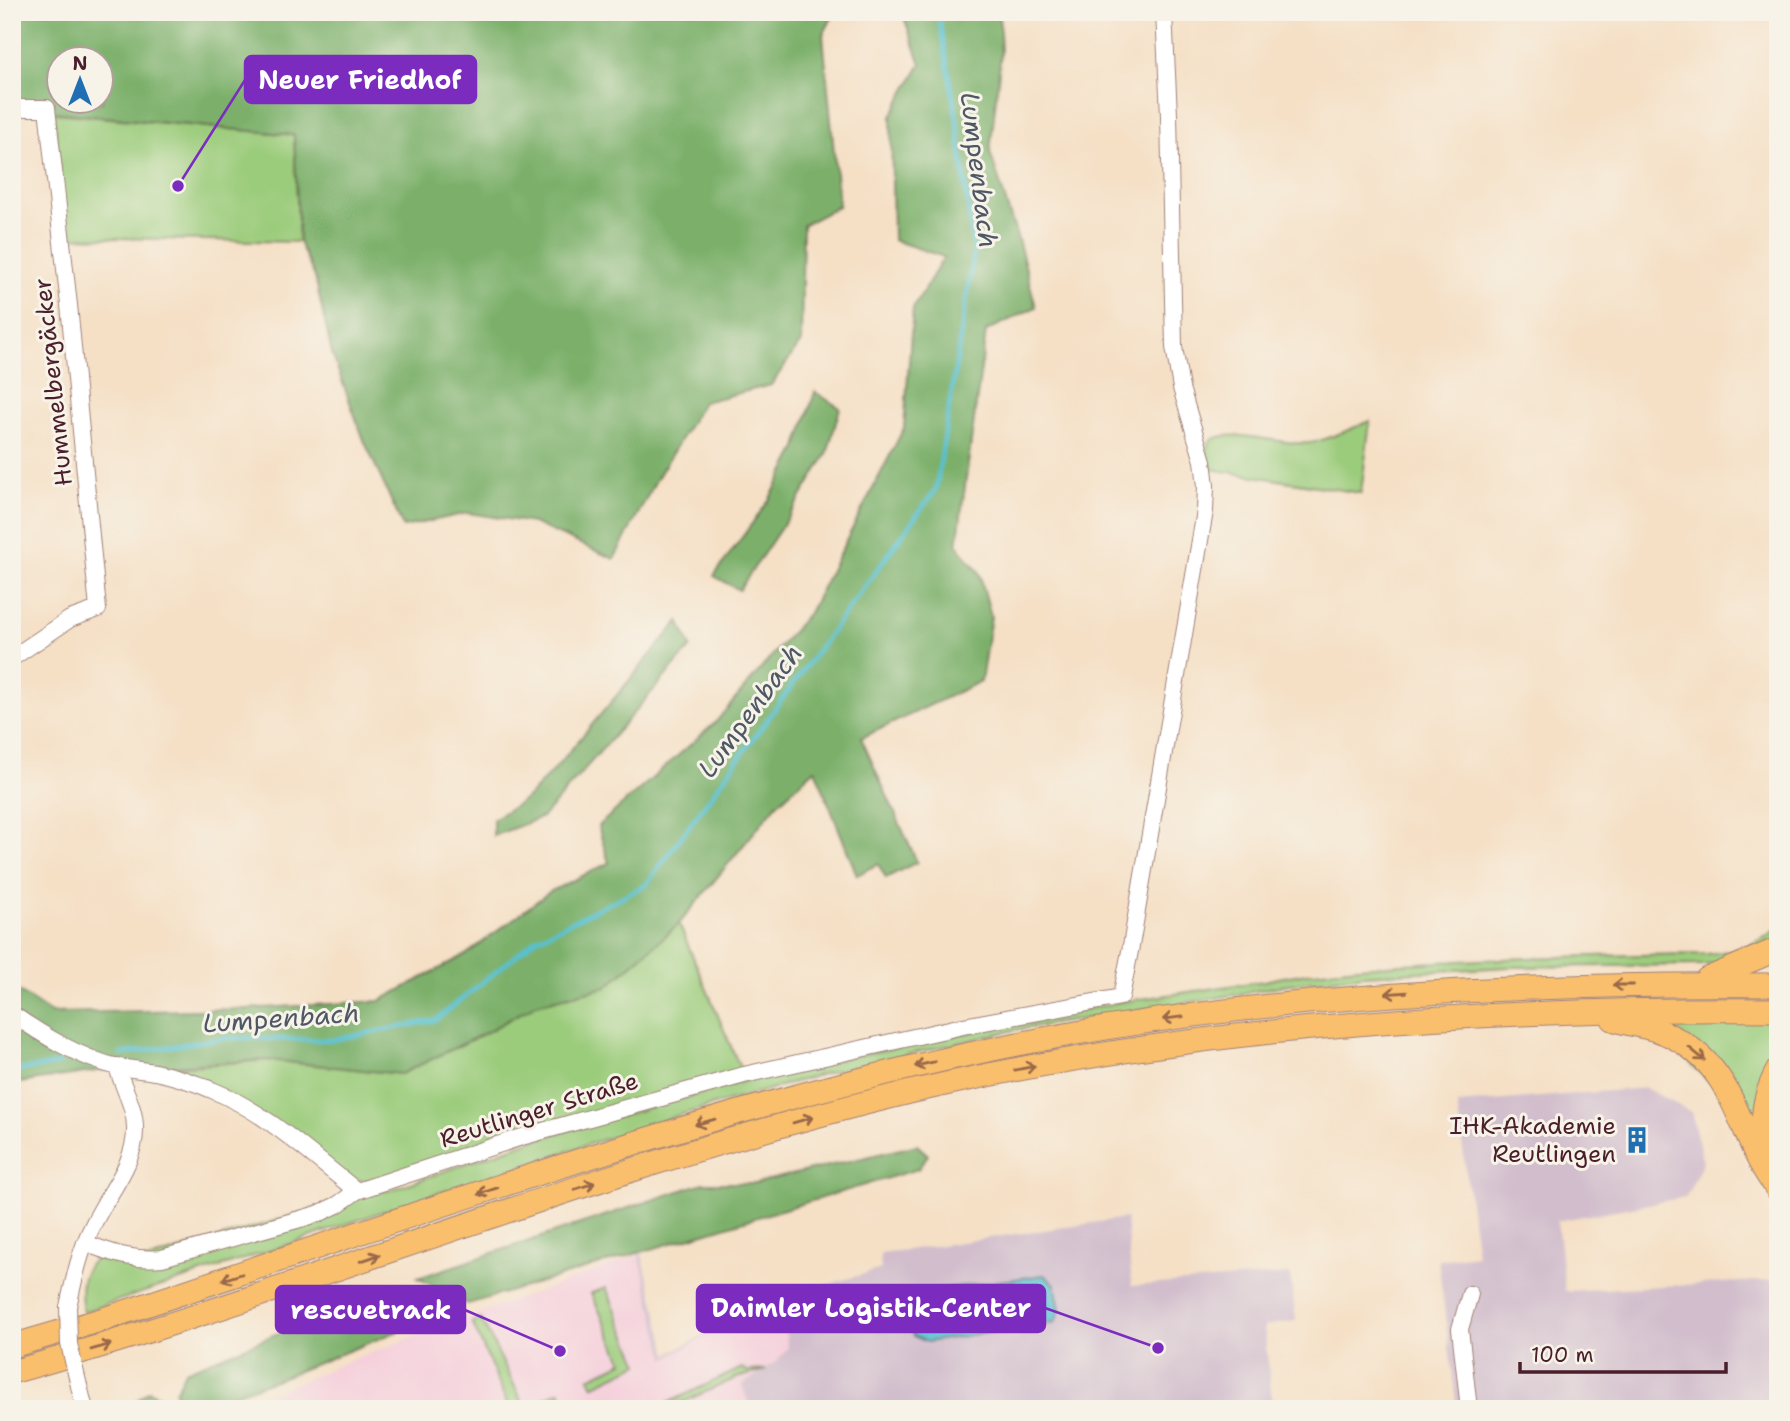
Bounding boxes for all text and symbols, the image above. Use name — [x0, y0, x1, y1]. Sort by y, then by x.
north arrow — [46, 46, 116, 116]
text: N — [72, 51, 88, 76]
callout: Neuer Friedhof — [245, 56, 476, 103]
text: Neuer Friedhof — [258, 62, 462, 97]
water label: Lumpenbach — [953, 90, 1006, 250]
street label: Hummelbergäcker — [26, 276, 80, 488]
water label: Lumpenbach — [689, 637, 810, 785]
one-way arrow — [1612, 978, 1635, 992]
one-way arrow — [1385, 987, 1408, 1000]
water label: Lumpenbach — [201, 995, 361, 1040]
one-way arrow — [1162, 1011, 1184, 1024]
one-way arrow — [1688, 1046, 1706, 1062]
one-way arrow — [914, 1057, 937, 1071]
one-way arrow — [1013, 1061, 1036, 1074]
street label: Reutlinger Straße — [436, 1065, 642, 1155]
place label: IHK-Akademie Reutlingen — [1449, 1110, 1616, 1170]
one-way arrow — [791, 1113, 814, 1126]
one-way arrow — [694, 1116, 716, 1129]
building icon: IHK-Akademie Reutlingen — [1622, 1125, 1652, 1155]
one-way arrow — [574, 1179, 596, 1191]
one-way arrow — [478, 1186, 500, 1198]
one-way arrow — [358, 1251, 380, 1263]
one-way arrow — [221, 1272, 243, 1285]
callout: Daimler Logistik-Center — [697, 1285, 1045, 1332]
callout: rescuetrack — [276, 1286, 465, 1333]
text: Daimler Logistik-Center — [711, 1290, 1031, 1325]
text: rescuetrack — [291, 1292, 451, 1327]
scale bar — [1520, 1330, 1727, 1374]
one-way arrow — [90, 1340, 112, 1353]
text: 100 m — [1531, 1341, 1594, 1369]

